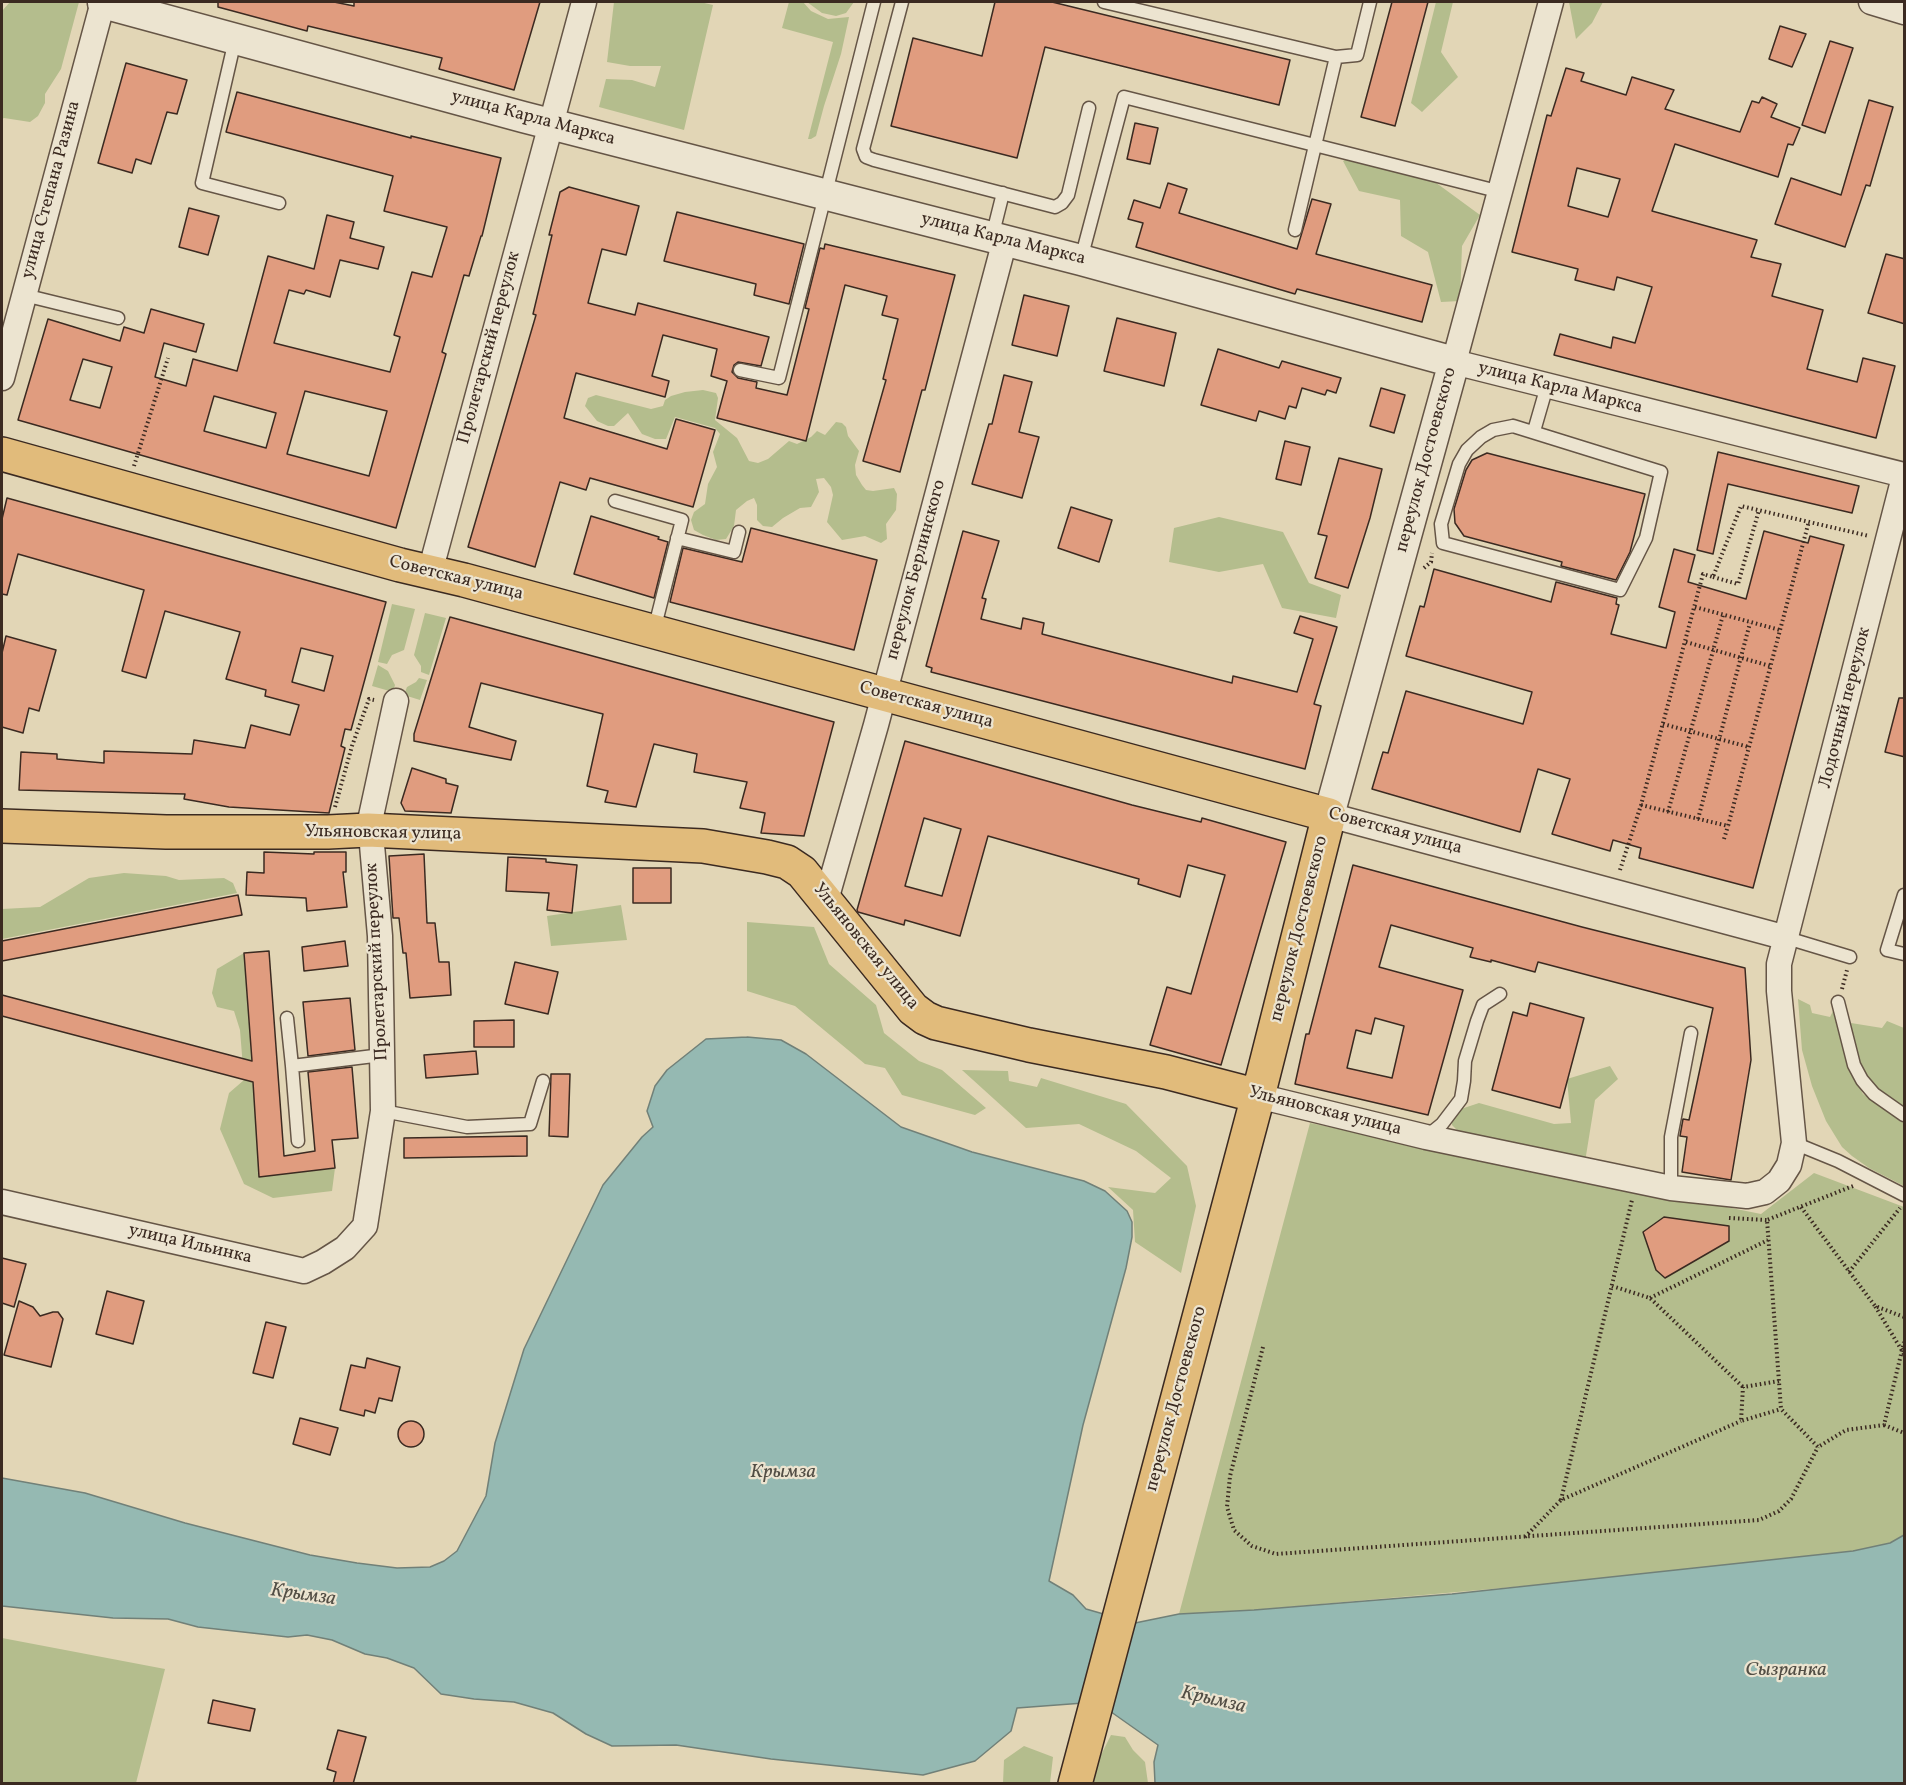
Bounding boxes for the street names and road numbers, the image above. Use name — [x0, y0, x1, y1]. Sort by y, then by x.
street label: улица Карла Маркса — [449, 87, 617, 151]
street label: улица Степана Разина — [18, 99, 86, 281]
street label: улица Карла Маркса — [918, 209, 1088, 271]
street label: Пролетарский переулок — [454, 249, 526, 447]
street label: улица Карла Маркса — [1475, 358, 1645, 420]
street label: переулок Достоевского — [1392, 365, 1462, 555]
street label: переулок Берлинского — [883, 478, 951, 662]
street label: Советская улица — [387, 552, 525, 606]
street label: Лодочный переулок — [1816, 625, 1876, 791]
street label: Советская улица — [857, 678, 995, 734]
street label: Советская улица — [1326, 804, 1464, 860]
street label: Ульяновская улица — [304, 822, 462, 846]
street label: переулок Достоевского — [1266, 834, 1334, 1024]
street label: Пролетарский переулок — [362, 862, 394, 1062]
street label: Ульяновская улица — [807, 879, 923, 1015]
street label: Ульяновская улица — [1246, 1083, 1404, 1141]
street label: улица Ильинка — [126, 1220, 254, 1270]
street label: переулок Достоевского — [1142, 1304, 1212, 1494]

